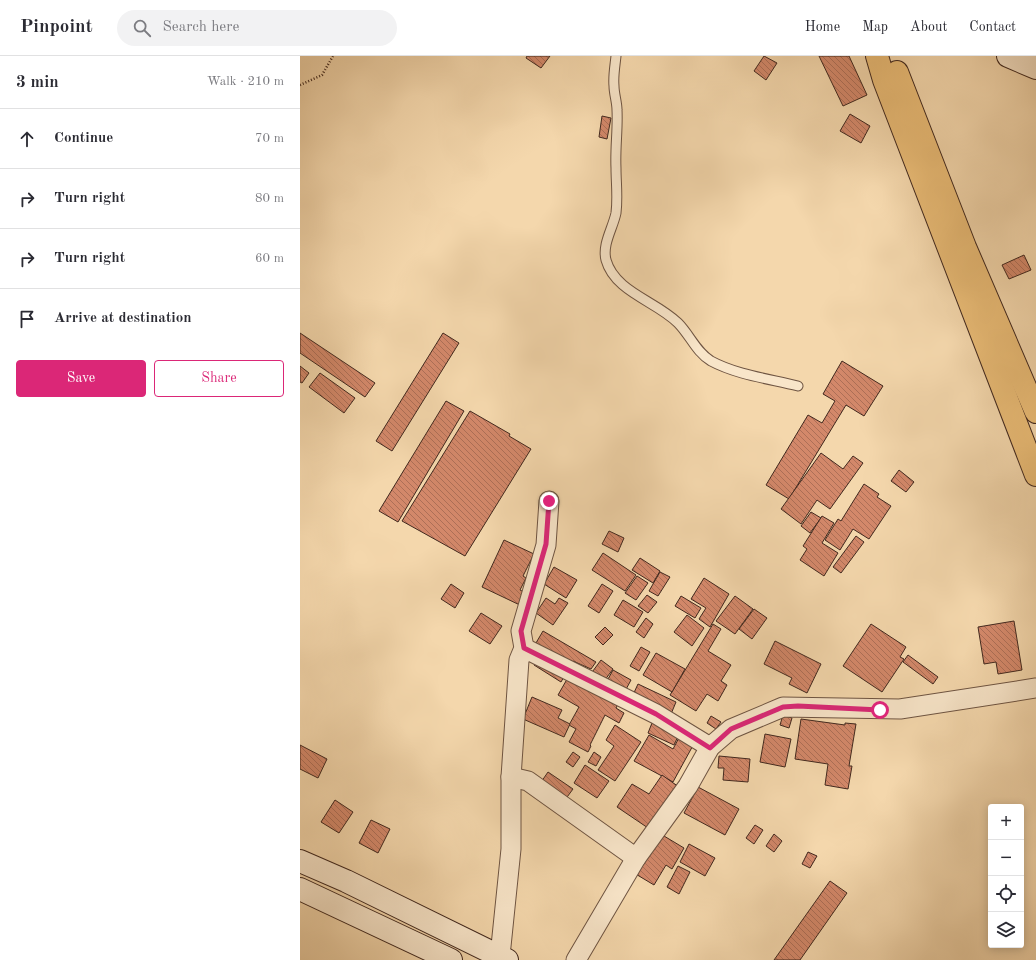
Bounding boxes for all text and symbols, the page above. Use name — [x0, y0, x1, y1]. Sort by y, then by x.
search box — [117, 10, 397, 46]
icon: search — [131, 17, 153, 39]
text: Pinpoint — [20, 18, 93, 37]
text: Search here — [163, 20, 239, 35]
text: Home — [805, 20, 840, 34]
text: Map — [862, 20, 888, 34]
text: About — [910, 20, 947, 34]
text: Contact — [969, 20, 1016, 34]
text: 3 min — [16, 74, 59, 91]
text: Walk · 210 m — [207, 75, 284, 88]
icon: ahead — [16, 128, 38, 150]
text: Continue — [54, 131, 113, 146]
text: 70 m — [255, 132, 284, 145]
icon: right — [16, 188, 38, 210]
text: Turn right — [54, 191, 125, 206]
text: 80 m — [255, 192, 284, 205]
icon: right — [16, 248, 38, 270]
text: Turn right — [54, 251, 125, 266]
text: 60 m — [255, 252, 284, 265]
icon: arrive — [16, 308, 38, 330]
text: Arrive at destination — [54, 311, 192, 326]
button: Save — [16, 360, 146, 397]
button: Share — [154, 360, 284, 397]
route end — [540, 492, 558, 510]
route start — [871, 701, 889, 719]
map controls — [988, 804, 1024, 948]
button: + — [988, 804, 1024, 840]
button: − — [988, 840, 1024, 876]
button: locate — [988, 876, 1024, 912]
button: layers — [988, 912, 1024, 948]

